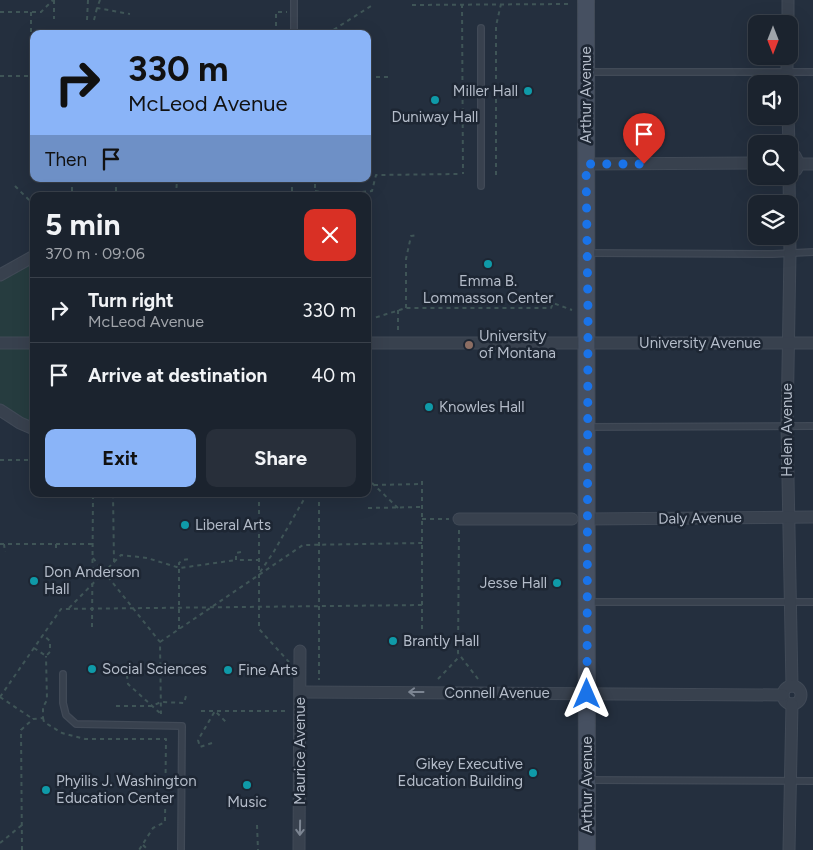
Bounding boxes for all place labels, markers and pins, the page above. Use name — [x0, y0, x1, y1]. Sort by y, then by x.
place label: Miller Hall — [453, 82, 518, 100]
marker: Miller Hall — [522, 85, 534, 97]
marker: Duniway Hall — [429, 94, 441, 106]
place label: Duniway Hall — [392, 108, 478, 126]
pin — [623, 113, 665, 164]
marker: Emma B. Lommasson Center — [482, 258, 494, 270]
place label: Emma B. Lommasson Center — [423, 272, 553, 307]
place label: University of Montana — [479, 327, 556, 362]
marker: University of Montana — [463, 339, 475, 351]
place label: Knowles Hall — [439, 398, 524, 416]
marker: Knowles Hall — [423, 401, 435, 413]
place label: Liberal Arts — [195, 516, 271, 534]
marker: Liberal Arts — [179, 519, 191, 531]
place label: Don Anderson Hall — [44, 563, 140, 598]
place label: Jesse Hall — [480, 574, 547, 592]
marker: Don Anderson Hall — [28, 575, 40, 587]
marker: Jesse Hall — [551, 577, 563, 589]
place label: Brantly Hall — [403, 632, 479, 650]
marker: Brantly Hall — [387, 635, 399, 647]
place label: Social Sciences — [102, 660, 207, 678]
place label: Fine Arts — [238, 661, 298, 679]
marker: Social Sciences — [86, 663, 98, 675]
marker: Fine Arts — [222, 664, 234, 676]
place label: Gikey Executive Education Building — [398, 755, 523, 790]
marker: Gikey Executive Education Building — [527, 767, 539, 779]
place label: Phyilis J. Washington Education Center — [56, 772, 197, 807]
marker: Music — [241, 779, 253, 791]
marker: Phyilis J. Washington Education Center — [40, 784, 52, 796]
place label: Music — [227, 793, 267, 811]

